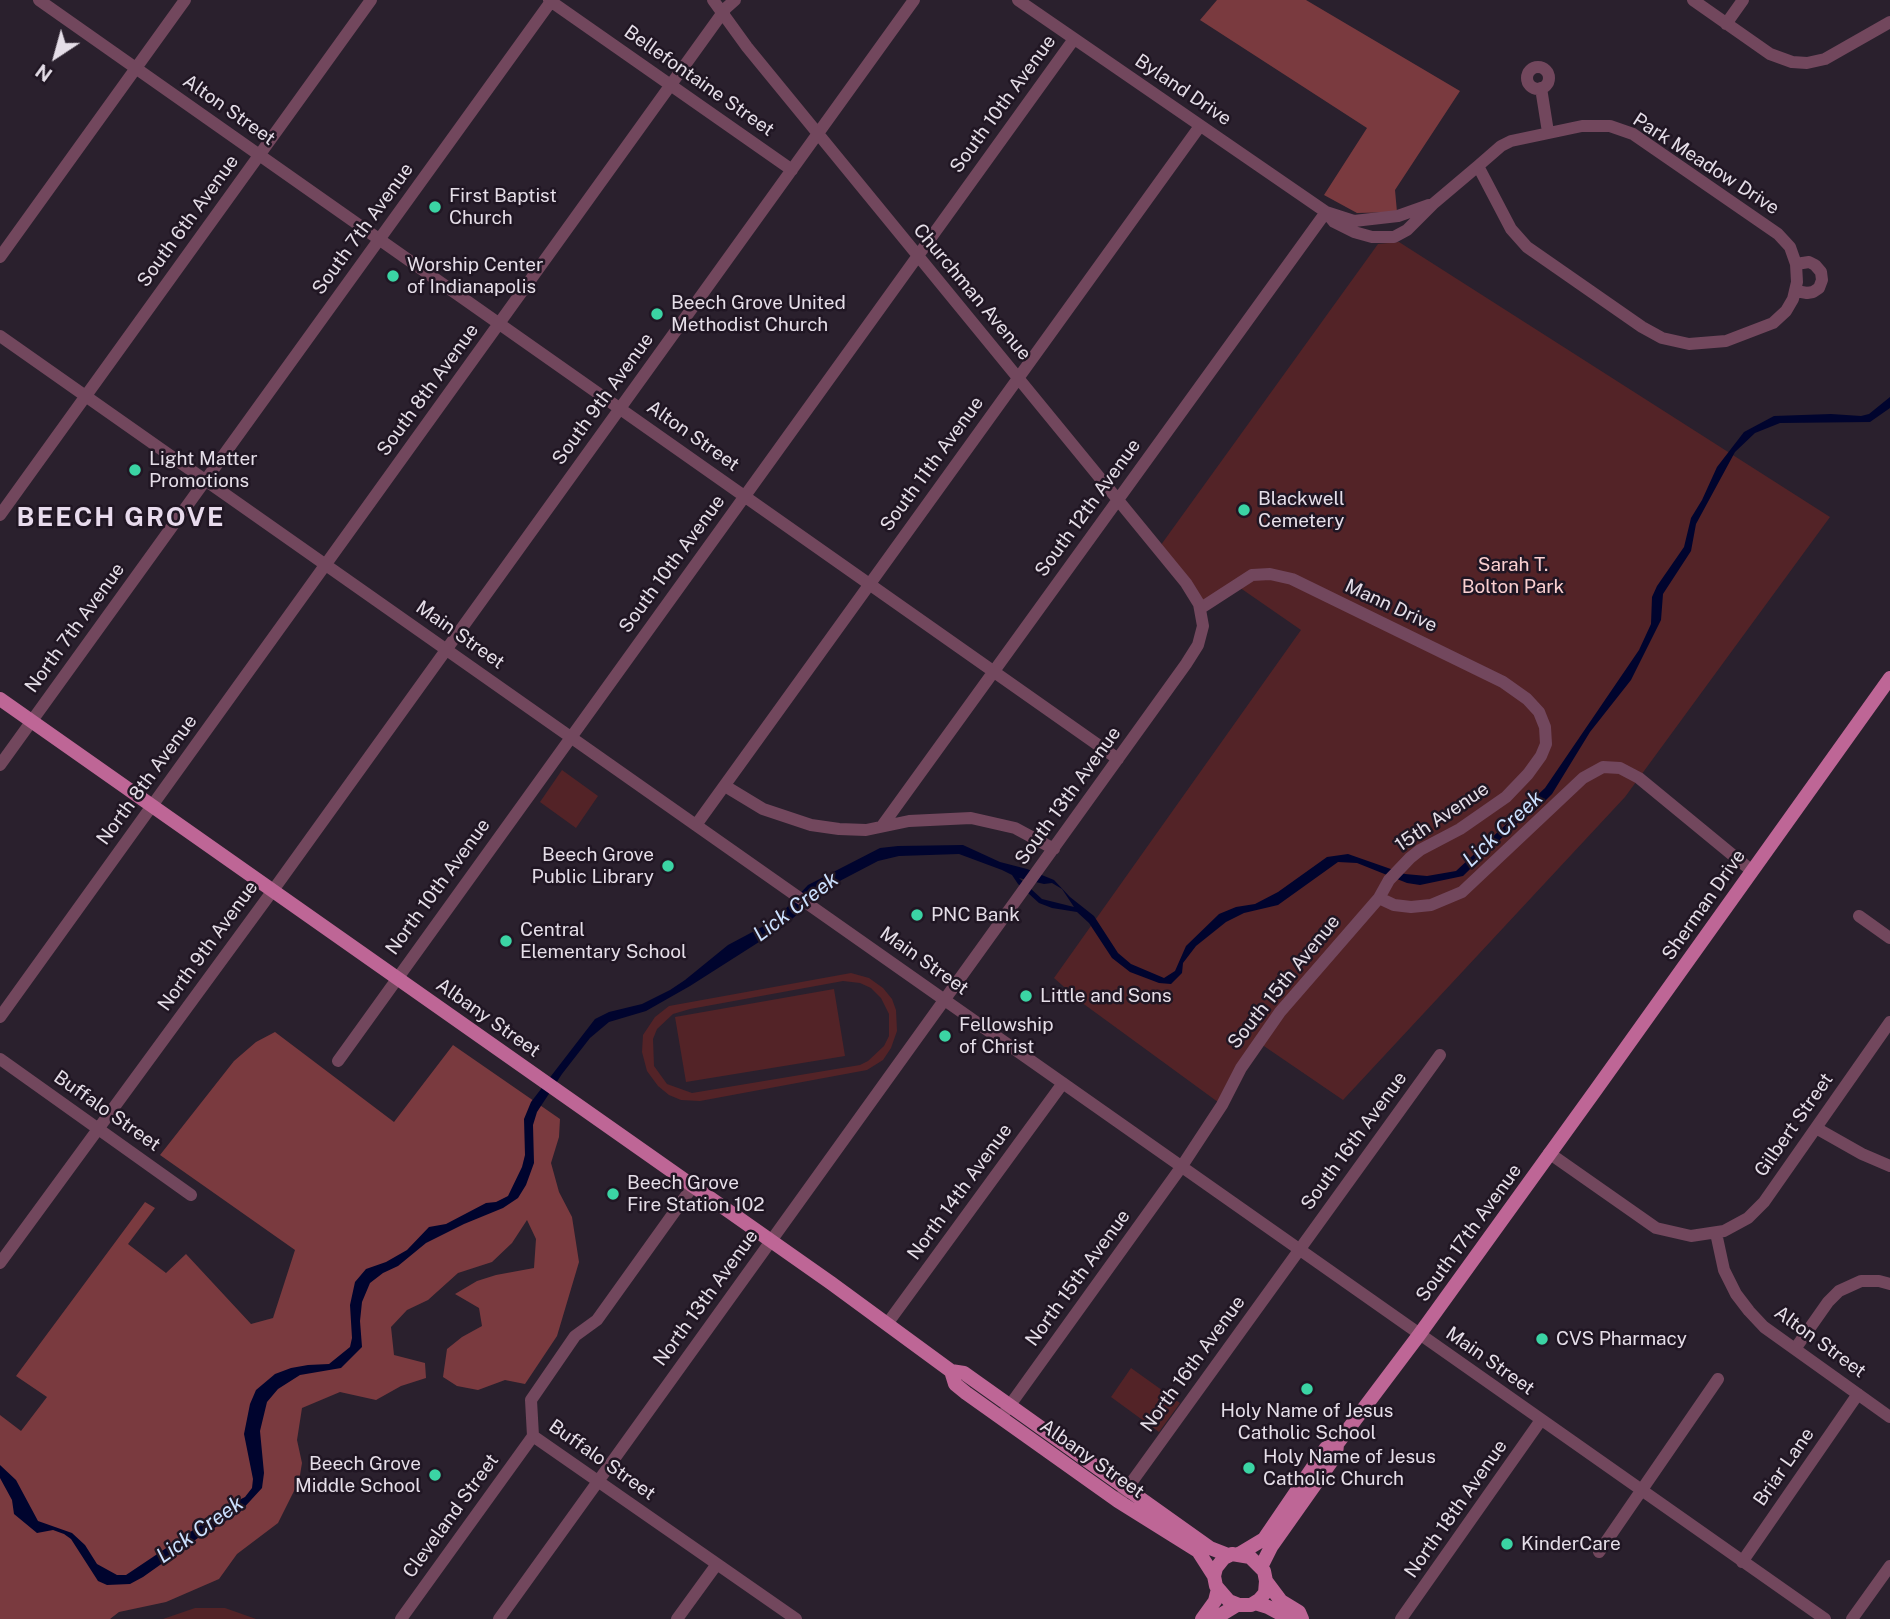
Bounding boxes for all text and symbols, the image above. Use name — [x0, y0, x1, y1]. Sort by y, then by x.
north arrow — [21, 21, 91, 91]
street label: Bellefontaine Street — [620, 21, 778, 141]
street label: South 10th Avenue — [945, 31, 1061, 177]
street label: Byland Drive — [1130, 49, 1236, 131]
text: N — [31, 60, 56, 86]
street label: Alton Street — [178, 70, 280, 150]
street label: Park Meadow Drive — [1629, 108, 1783, 220]
street label: South 6th Avenue — [132, 151, 244, 291]
street label: South 7th Avenue — [308, 159, 418, 299]
place label: First Baptist Church — [449, 185, 557, 229]
marker: First Baptist Church — [427, 199, 443, 215]
street label: Churchman Avenue — [908, 219, 1036, 365]
place label: Worship Center of Indianapolis — [407, 254, 543, 298]
marker: Worship Center of Indianapolis — [385, 268, 401, 284]
place label: Beech Grove United Methodist Church — [671, 292, 846, 336]
marker: Beech Grove United Methodist Church — [649, 306, 665, 322]
street label: South 8th Avenue — [372, 319, 484, 461]
street label: South 9th Avenue — [547, 329, 659, 469]
street label: South 11th Avenue — [875, 392, 989, 536]
street label: Alton Street — [642, 396, 744, 476]
street label: South 12th Avenue — [1030, 435, 1146, 581]
place label: Light Matter Promotions — [149, 448, 258, 492]
marker: Light Matter Promotions — [127, 462, 143, 478]
place label: Blackwell Cemetery — [1258, 488, 1345, 532]
street label: South 10th Avenue — [614, 491, 730, 637]
district label: BEECH GROVE — [18, 502, 224, 534]
marker: Blackwell Cemetery — [1236, 502, 1252, 518]
park label: Sarah T. Bolton Park — [1462, 554, 1564, 598]
street label: North 7th Avenue — [20, 559, 130, 697]
street label: Mann Drive — [1341, 575, 1441, 637]
street label: Main Street — [411, 596, 509, 674]
street label: North 8th Avenue — [92, 710, 202, 850]
street label: South 13th Avenue — [1010, 722, 1126, 870]
street label: 15th Avenue — [1391, 777, 1493, 857]
water label: Lick Creek — [1458, 786, 1548, 872]
street label: North 10th Avenue — [381, 815, 495, 959]
place label: Beech Grove Public Library — [532, 844, 654, 888]
street label: Sherman Drive — [1657, 845, 1751, 965]
marker: Beech Grove Public Library — [660, 858, 676, 874]
water label: Lick Creek — [748, 867, 844, 947]
street label: North 9th Avenue — [153, 877, 263, 1015]
place label: PNC Bank — [931, 904, 1020, 926]
marker: PNC Bank — [909, 907, 925, 923]
street label: South 15th Avenue — [1223, 910, 1345, 1054]
place label: Central Elementary School — [520, 919, 687, 963]
street label: Main Street — [875, 922, 973, 1000]
marker: Central Elementary School — [498, 933, 514, 949]
street label: Albany Street — [432, 974, 544, 1062]
place label: Little and Sons — [1040, 985, 1172, 1007]
marker: Little and Sons — [1018, 988, 1034, 1004]
place label: Fellowship of Christ — [959, 1014, 1053, 1058]
marker: Fellowship of Christ — [937, 1028, 953, 1044]
street label: Buffalo Street — [49, 1066, 165, 1156]
street label: South 16th Avenue — [1296, 1067, 1412, 1215]
street label: Gilbert Street — [1750, 1069, 1838, 1181]
street label: North 14th Avenue — [903, 1119, 1017, 1265]
street label: South 17th Avenue — [1411, 1160, 1527, 1306]
place label: Beech Grove Fire Station 102 — [627, 1172, 765, 1216]
marker: Beech Grove Fire Station 102 — [605, 1186, 621, 1202]
street label: North 15th Avenue — [1021, 1205, 1135, 1351]
street label: North 13th Avenue — [649, 1225, 763, 1371]
street label: North 16th Avenue — [1136, 1291, 1250, 1437]
street label: Alton Street — [1770, 1301, 1870, 1383]
street label: Main Street — [1441, 1322, 1539, 1400]
place label: CVS Pharmacy — [1556, 1328, 1687, 1350]
marker: CVS Pharmacy — [1534, 1331, 1550, 1347]
marker: Holy Name of Jesus Catholic School — [1299, 1381, 1315, 1397]
place label: Holy Name of Jesus Catholic School — [1221, 1400, 1393, 1444]
street label: Buffalo Street — [544, 1415, 660, 1505]
street label: Albany Street — [1036, 1415, 1148, 1503]
street label: Briar Lane — [1749, 1423, 1819, 1511]
street label: North 18th Avenue — [1400, 1436, 1512, 1582]
place label: Holy Name of Jesus Catholic Church — [1263, 1446, 1436, 1490]
street label: Cleveland Street — [398, 1450, 504, 1582]
place label: Beech Grove Middle School — [295, 1453, 421, 1497]
marker: Holy Name of Jesus Catholic Church — [1241, 1460, 1257, 1476]
marker: Beech Grove Middle School — [427, 1467, 443, 1483]
water label: Lick Creek — [152, 1491, 248, 1569]
place label: KinderCare — [1521, 1533, 1621, 1555]
marker: KinderCare — [1499, 1536, 1515, 1552]

